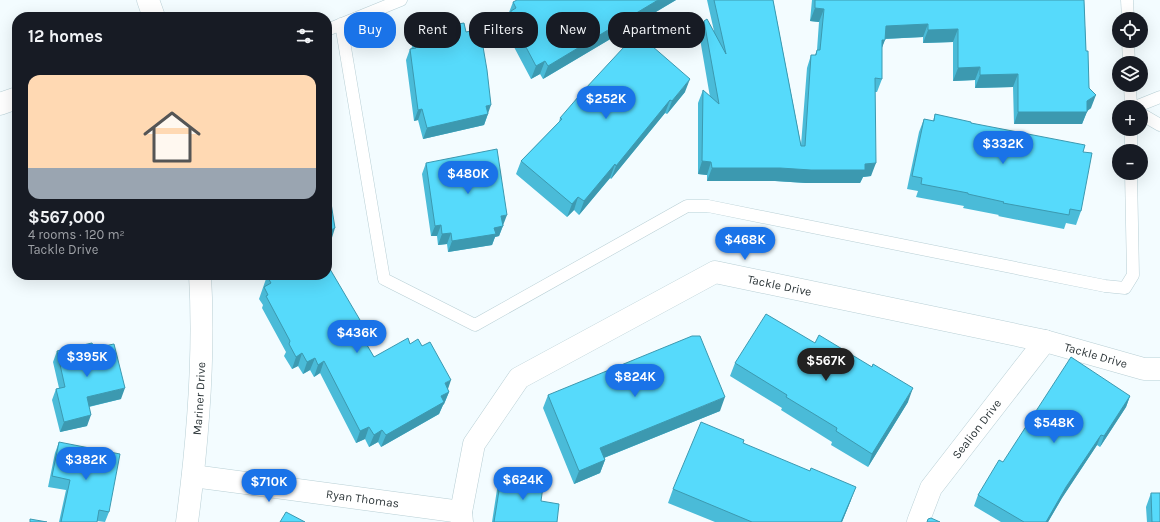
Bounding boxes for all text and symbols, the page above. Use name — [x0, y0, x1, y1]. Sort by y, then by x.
chip: Buy — [344, 12, 396, 48]
chip: Rent — [404, 12, 461, 48]
chip: Filters — [469, 12, 538, 48]
chip: New — [546, 12, 600, 48]
chip: Apartment — [608, 12, 705, 48]
map controls — [1112, 12, 1148, 180]
button: locate — [1112, 12, 1148, 48]
icon: filters — [294, 25, 316, 47]
text: 12 homes — [28, 26, 103, 46]
button: layers — [1112, 56, 1148, 92]
pin: $252K — [578, 86, 634, 120]
text: $252K — [586, 91, 626, 106]
button: + — [1112, 100, 1148, 136]
icon: home — [136, 101, 208, 173]
pin: $332K — [975, 131, 1031, 165]
text: $332K — [982, 136, 1024, 151]
button: − — [1112, 144, 1148, 180]
pin: $480K — [440, 161, 496, 195]
text: $480K — [447, 166, 489, 181]
text: $567,000 — [28, 207, 105, 227]
text: 4 rooms · 120 m² — [28, 227, 125, 242]
pin: $468K — [717, 227, 773, 261]
text: $468K — [724, 232, 766, 247]
text: Tackle Drive — [28, 242, 98, 257]
street label: Tackle Drive — [746, 272, 813, 299]
pin: $436K — [329, 320, 385, 354]
text: $436K — [336, 325, 378, 340]
street label: Tackle Drive — [1063, 340, 1129, 371]
pin: $395K — [59, 344, 115, 378]
pin: $567K — [798, 348, 854, 382]
text: $395K — [66, 349, 108, 364]
text: $567K — [806, 353, 846, 368]
street label: Mariner Drive — [190, 362, 208, 436]
pin: $824K — [607, 364, 663, 398]
text: $824K — [614, 369, 656, 384]
street label: Sealion Drive — [949, 396, 1004, 462]
pin: $548K — [1026, 410, 1082, 444]
text: $548K — [1033, 415, 1075, 430]
pin: $382K — [58, 447, 114, 481]
text: $382K — [65, 452, 107, 467]
pin: $624K — [495, 467, 551, 501]
pin: $710K — [241, 469, 297, 503]
text: $624K — [503, 472, 543, 487]
text: $710K — [251, 474, 287, 489]
street label: Ryan Thomas — [325, 487, 400, 511]

